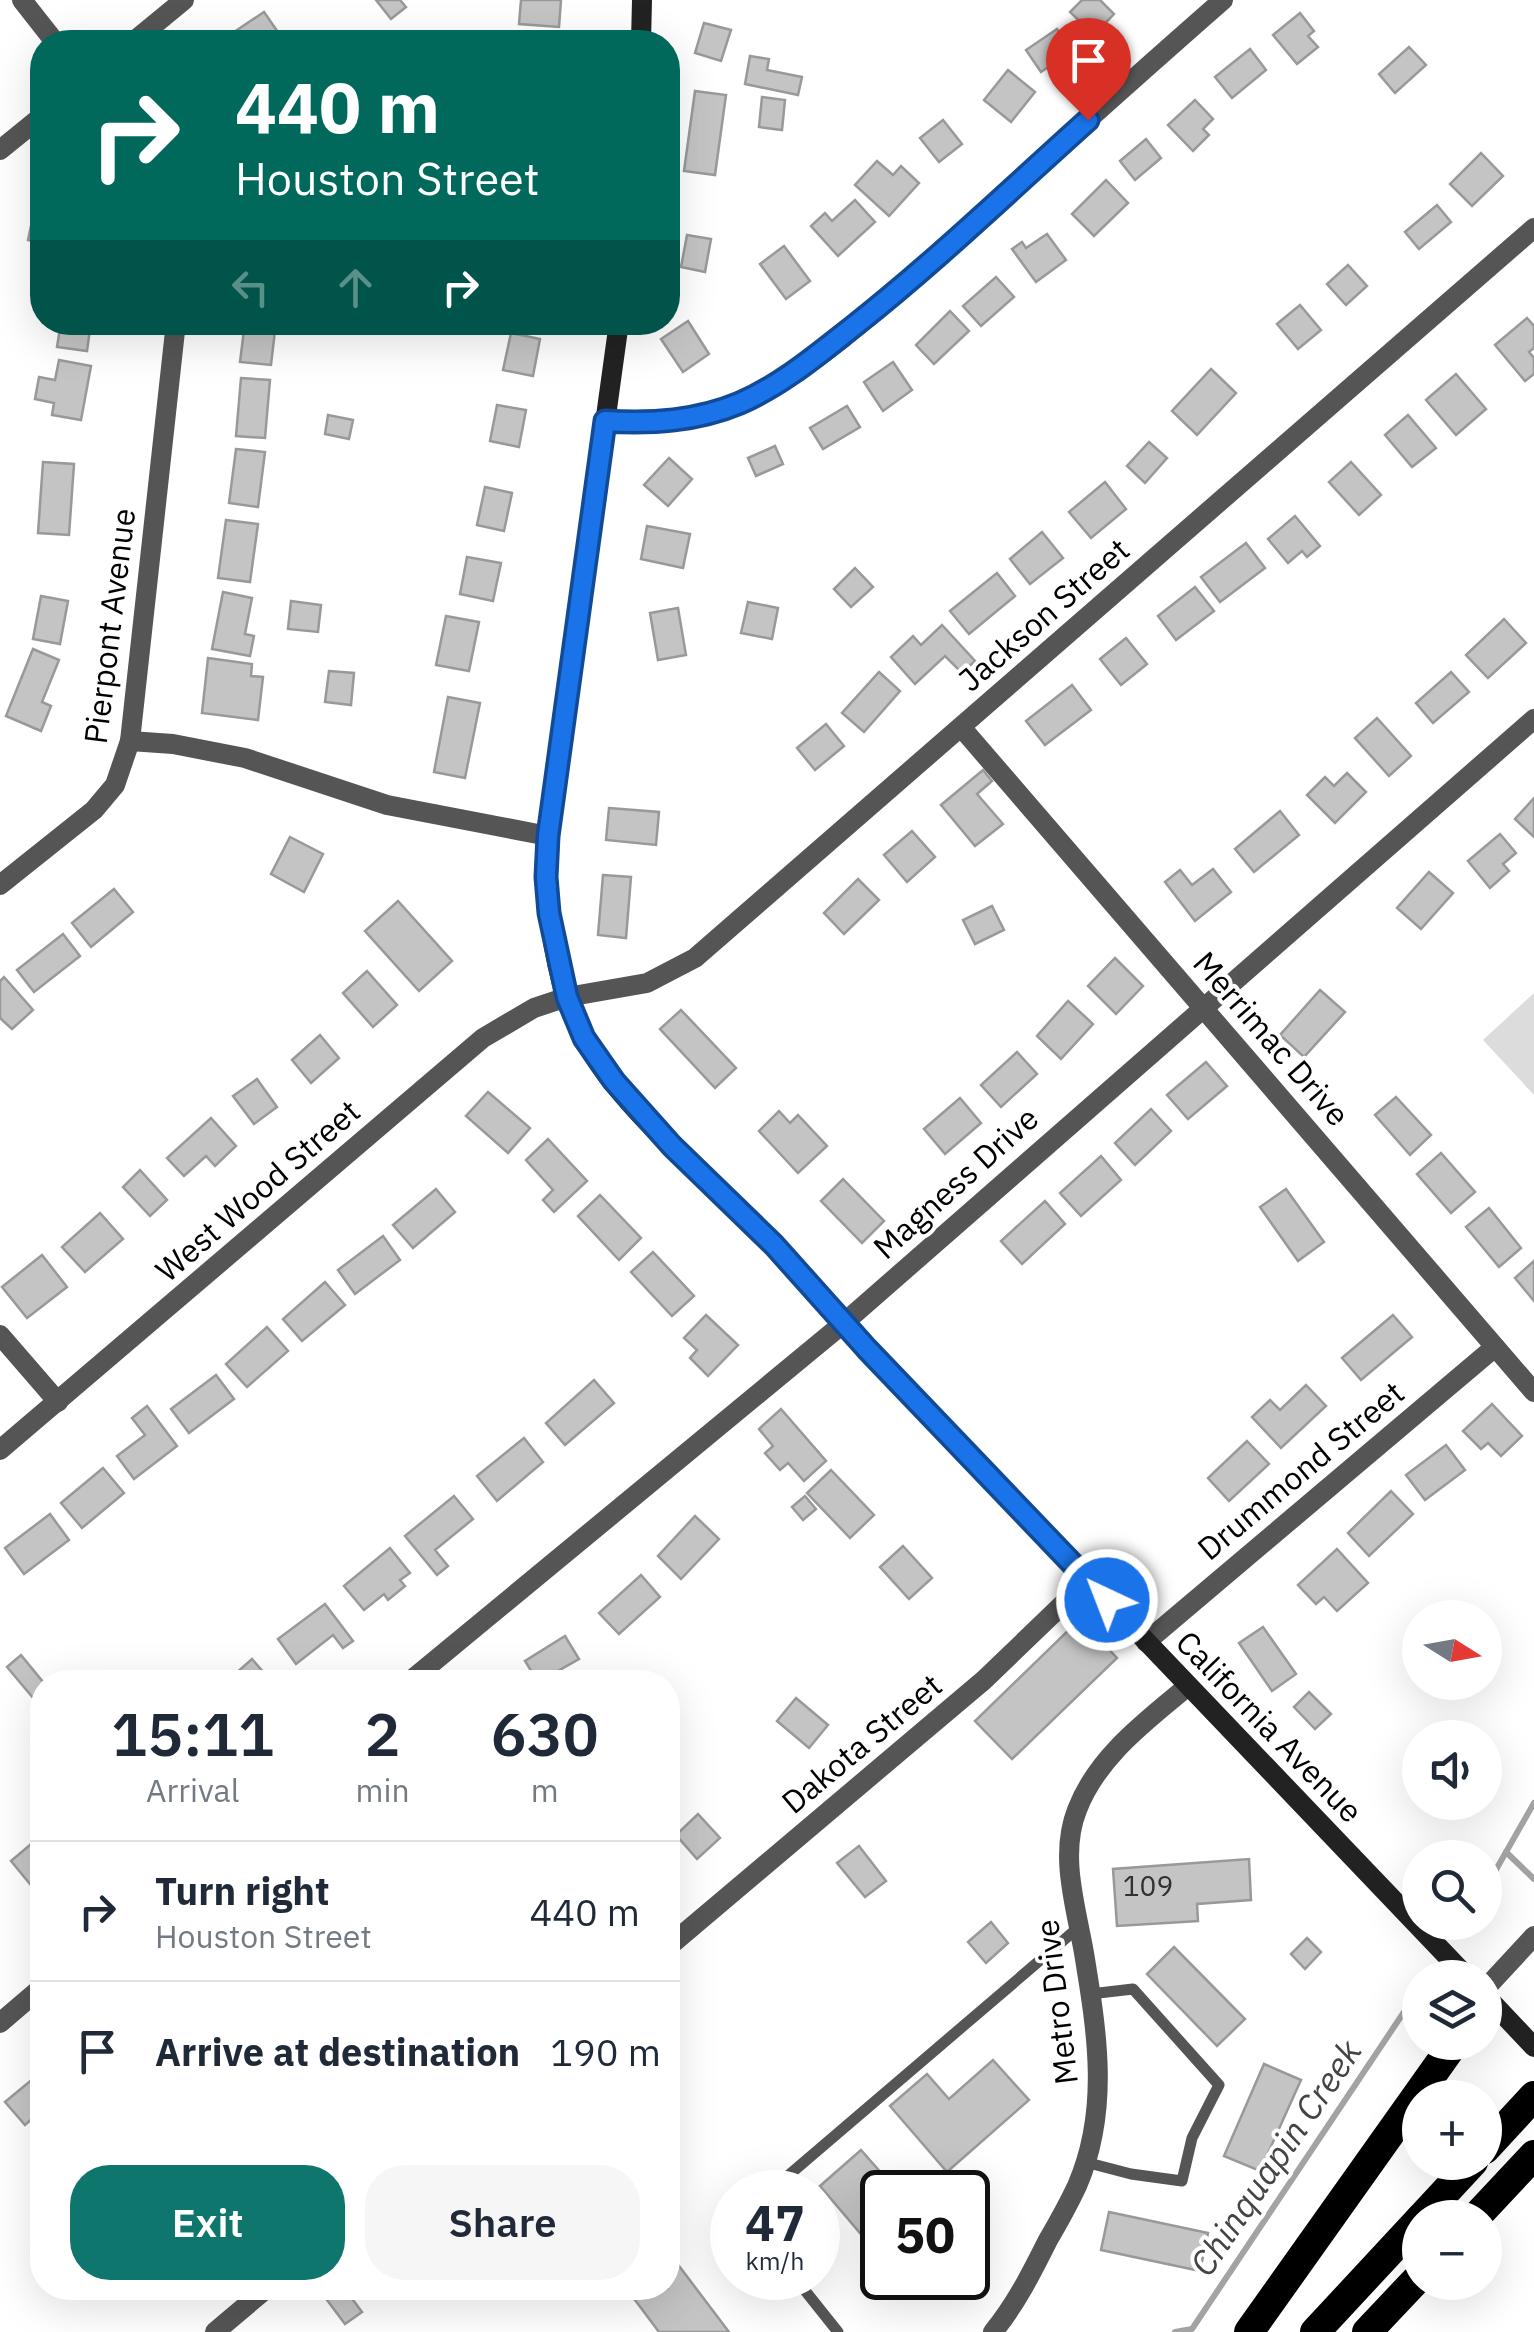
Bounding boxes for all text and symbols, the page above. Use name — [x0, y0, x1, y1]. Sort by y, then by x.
pin — [1046, 18, 1131, 121]
icon: arrive — [1061, 33, 1116, 88]
text: 440 m — [235, 61, 440, 152]
icon: right — [70, 70, 200, 200]
text: Houston Street — [235, 149, 540, 207]
icon: left — [223, 260, 278, 315]
icon: ahead — [328, 260, 383, 315]
icon: right — [433, 260, 488, 315]
street label: Pierpont Avenue — [74, 506, 144, 746]
street label: Jackson Street — [949, 529, 1138, 700]
street label: Merrimac Drive — [1184, 942, 1359, 1134]
street label: West Wood Street — [146, 1090, 368, 1291]
street label: Magness Drive — [864, 1097, 1047, 1268]
street label: Drummond Street — [1188, 1371, 1412, 1569]
position arrow — [1055, 1548, 1159, 1652]
north arrow — [1402, 1600, 1502, 1700]
map controls — [1402, 1600, 1502, 2300]
street label: California Avenue — [1167, 1621, 1372, 1831]
street label: Dakota Street — [773, 1664, 950, 1822]
text: 15:11 — [111, 1694, 274, 1773]
text: 2 — [365, 1694, 401, 1773]
text: 630 — [491, 1694, 599, 1773]
button: sound — [1402, 1720, 1502, 1820]
text: Arrival — [146, 1769, 239, 1811]
text: min — [355, 1769, 410, 1811]
text: m — [531, 1769, 559, 1811]
button: search — [1402, 1840, 1502, 1940]
text: Turn right — [155, 1866, 330, 1915]
house number: 109 — [1123, 1867, 1173, 1904]
icon: right — [70, 1884, 125, 1939]
text: 440 m — [529, 1887, 640, 1936]
text: Houston Street — [155, 1915, 372, 1957]
street label: Metro Drive — [1025, 1917, 1087, 2087]
button: layers — [1402, 1960, 1502, 2060]
icon: arrive — [70, 2024, 125, 2079]
text: Arrive at destination — [155, 2027, 520, 2076]
text: 190 m — [550, 2027, 661, 2076]
water label: Chinquapin Creek — [1179, 2030, 1372, 2284]
button: + — [1402, 2080, 1502, 2180]
button: Exit — [70, 2165, 345, 2280]
button: Share — [365, 2165, 640, 2280]
speed limit sign: 50 — [860, 2170, 990, 2300]
text: 47 — [745, 2190, 805, 2255]
button: − — [1402, 2200, 1502, 2300]
text: km/h — [746, 2244, 804, 2277]

